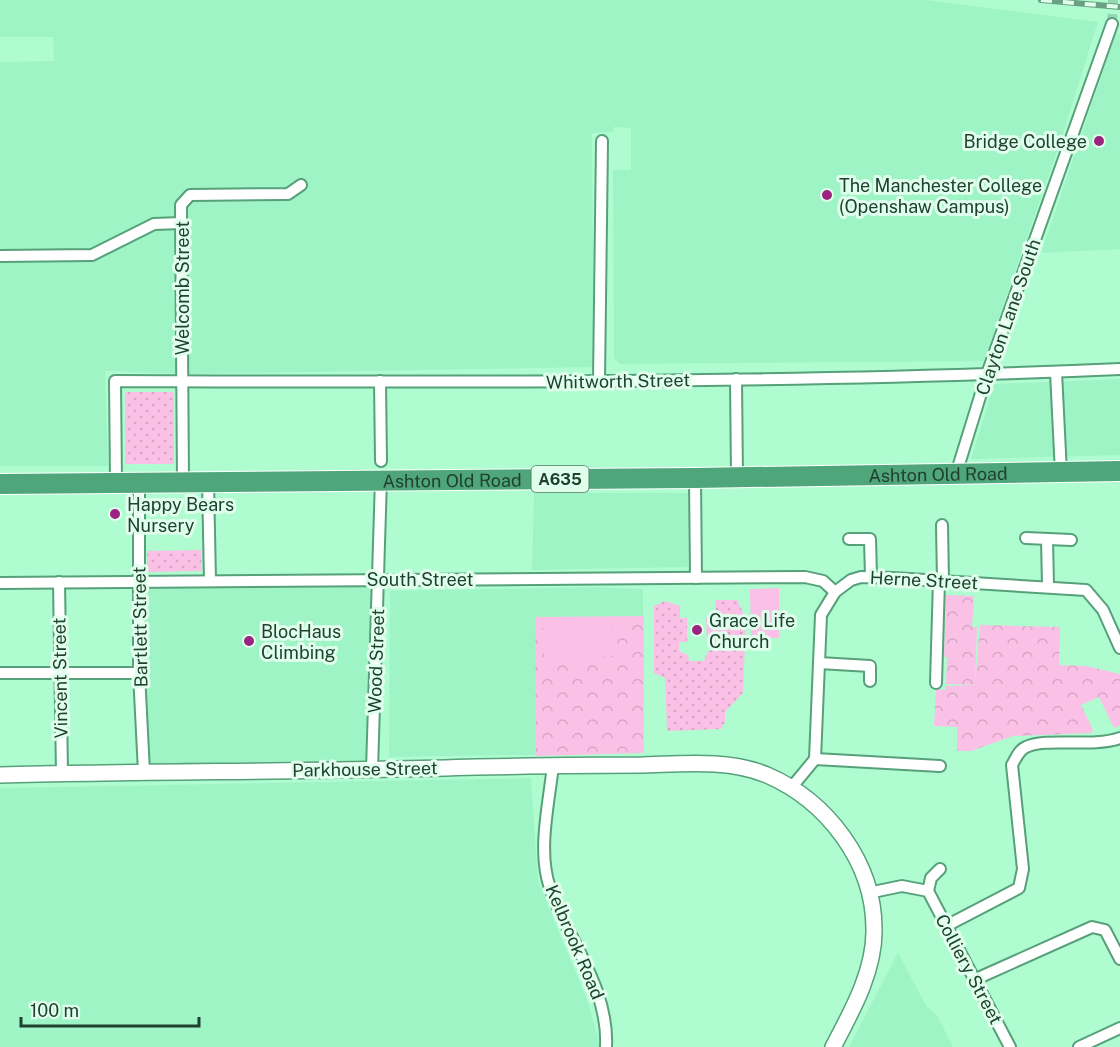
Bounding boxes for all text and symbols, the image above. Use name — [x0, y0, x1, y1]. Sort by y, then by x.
place label: Bridge College — [963, 131, 1087, 152]
marker: Bridge College — [1092, 134, 1106, 148]
place label: The Manchester College (Openshaw Campus) — [839, 175, 1042, 217]
marker: The Manchester College (Openshaw Campus) — [820, 188, 834, 202]
street label: Welcomb Street — [172, 221, 193, 355]
street label: Clayton Lane South — [971, 236, 1045, 398]
street label: Whitworth Street — [546, 369, 690, 393]
street label: Ashton Old Road — [868, 462, 1008, 486]
road number: A635 — [532, 466, 588, 492]
street label: Ashton Old Road — [382, 469, 522, 491]
place label: Happy Bears Nursery — [127, 494, 234, 536]
marker: Happy Bears Nursery — [108, 507, 122, 521]
street label: Bartlett Street — [128, 566, 152, 688]
street label: Herne Street — [869, 567, 979, 593]
street label: South Street — [367, 569, 473, 590]
street label: Wood Street — [364, 608, 388, 714]
place label: Grace Life Church — [709, 610, 795, 652]
street label: Vincent Street — [48, 617, 72, 739]
place label: BlocHaus Climbing — [261, 621, 341, 663]
marker: Grace Life Church — [690, 623, 704, 637]
marker: BlocHaus Climbing — [242, 634, 256, 648]
street label: Parkhouse Street — [292, 757, 438, 781]
street label: Kelbrook Road — [541, 882, 609, 1002]
street label: Colliery Street — [931, 910, 1007, 1028]
scale bar — [21, 990, 200, 1028]
text: 100 m — [30, 1000, 79, 1021]

